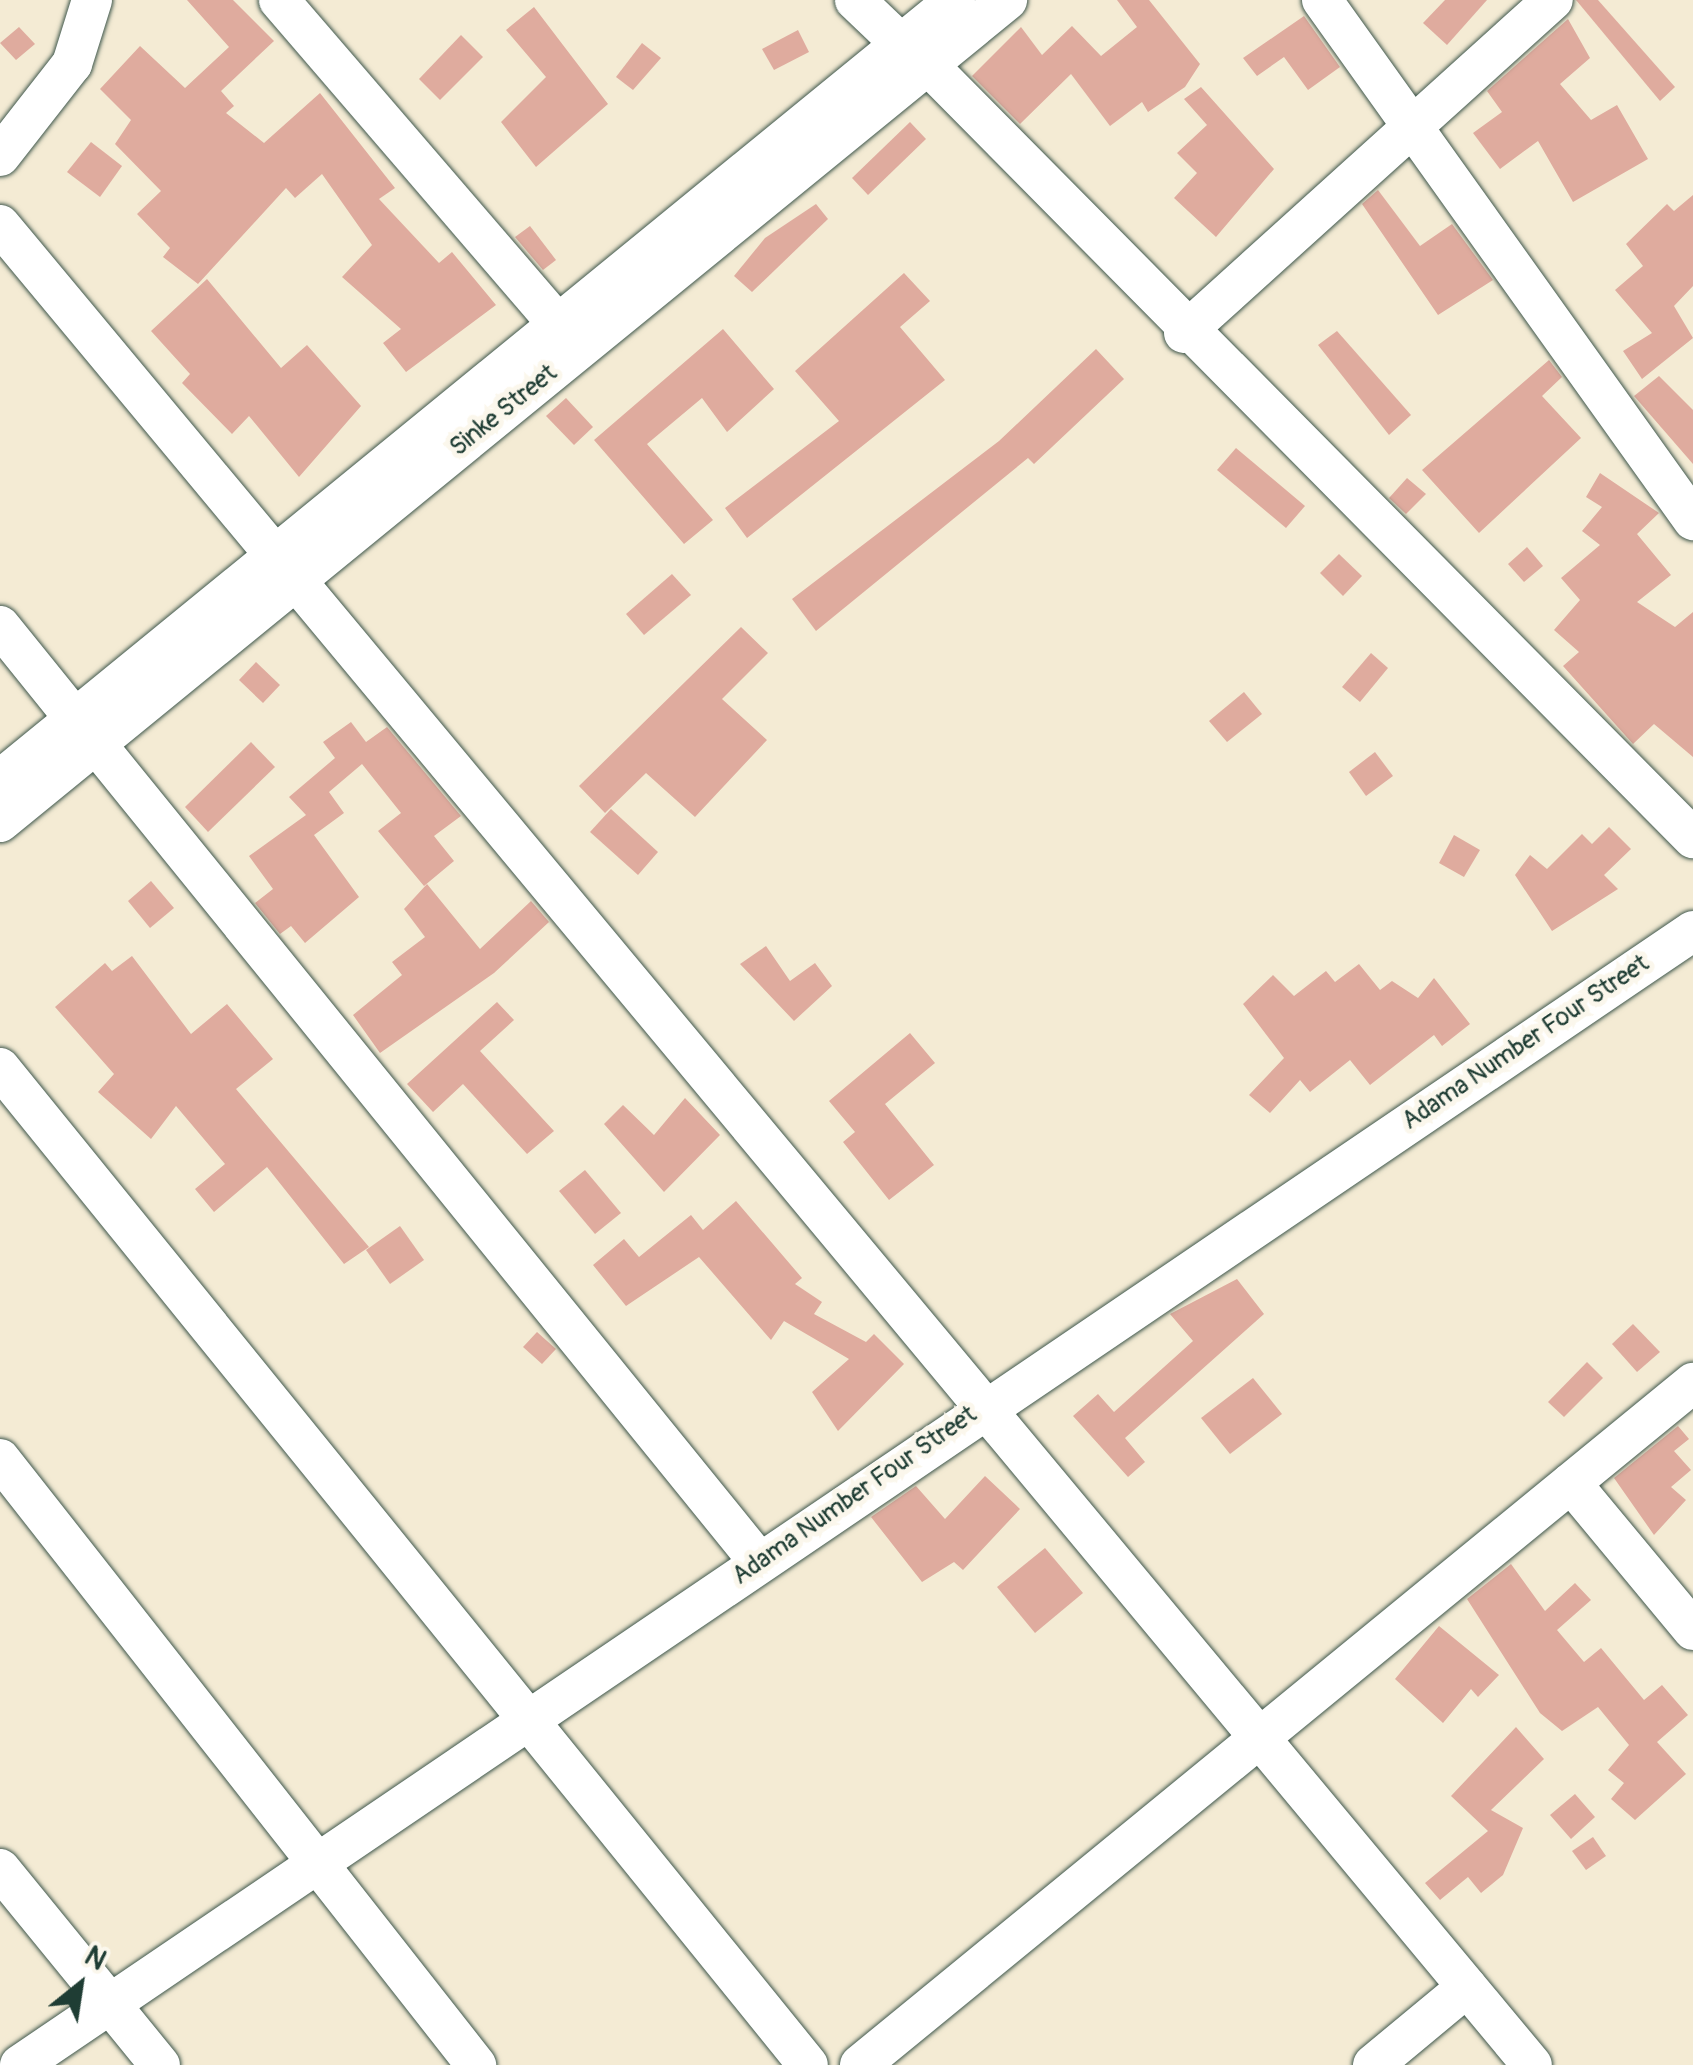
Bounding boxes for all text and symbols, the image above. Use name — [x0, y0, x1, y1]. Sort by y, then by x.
street label: Sinke Street — [444, 359, 564, 463]
street label: Adama Number Four Street — [1397, 949, 1655, 1137]
street label: Adama Number Four Street — [727, 1400, 983, 1592]
north arrow — [30, 1935, 130, 2035]
text: N — [78, 1939, 112, 1978]

